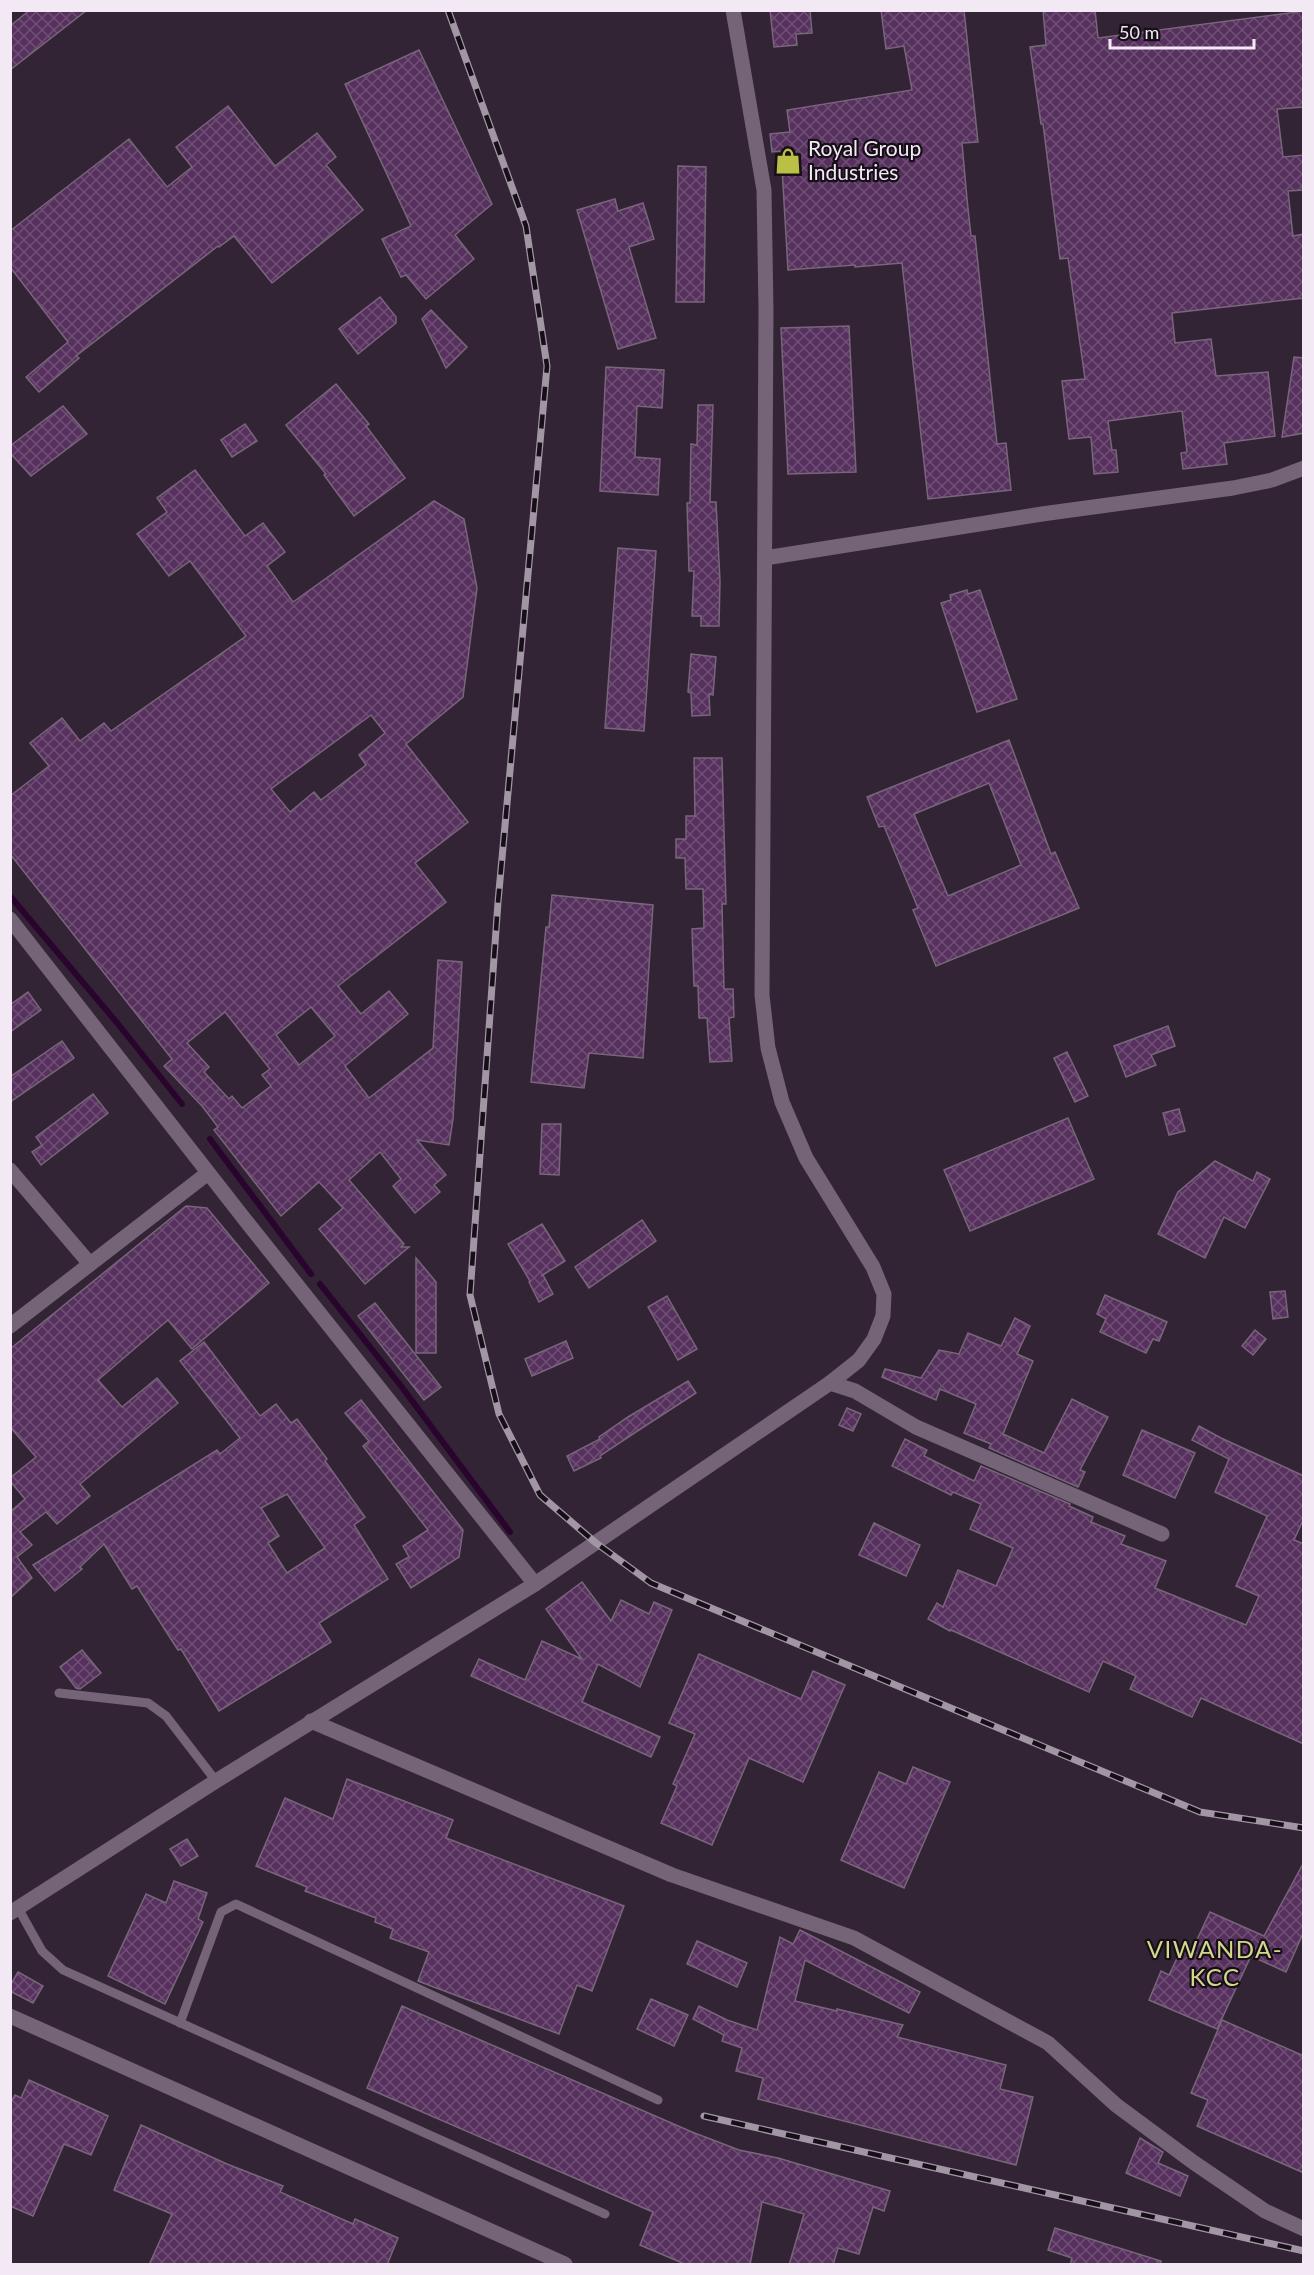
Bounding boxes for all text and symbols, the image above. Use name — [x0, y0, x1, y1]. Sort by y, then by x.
scale bar — [1110, 12, 1254, 50]
text: 50 m — [1119, 21, 1159, 43]
place label: Royal Group Industries — [808, 135, 921, 184]
shop icon: Royal Group Industries — [773, 146, 803, 176]
district label: VIWANDA- KCC — [1147, 1934, 1283, 1991]

